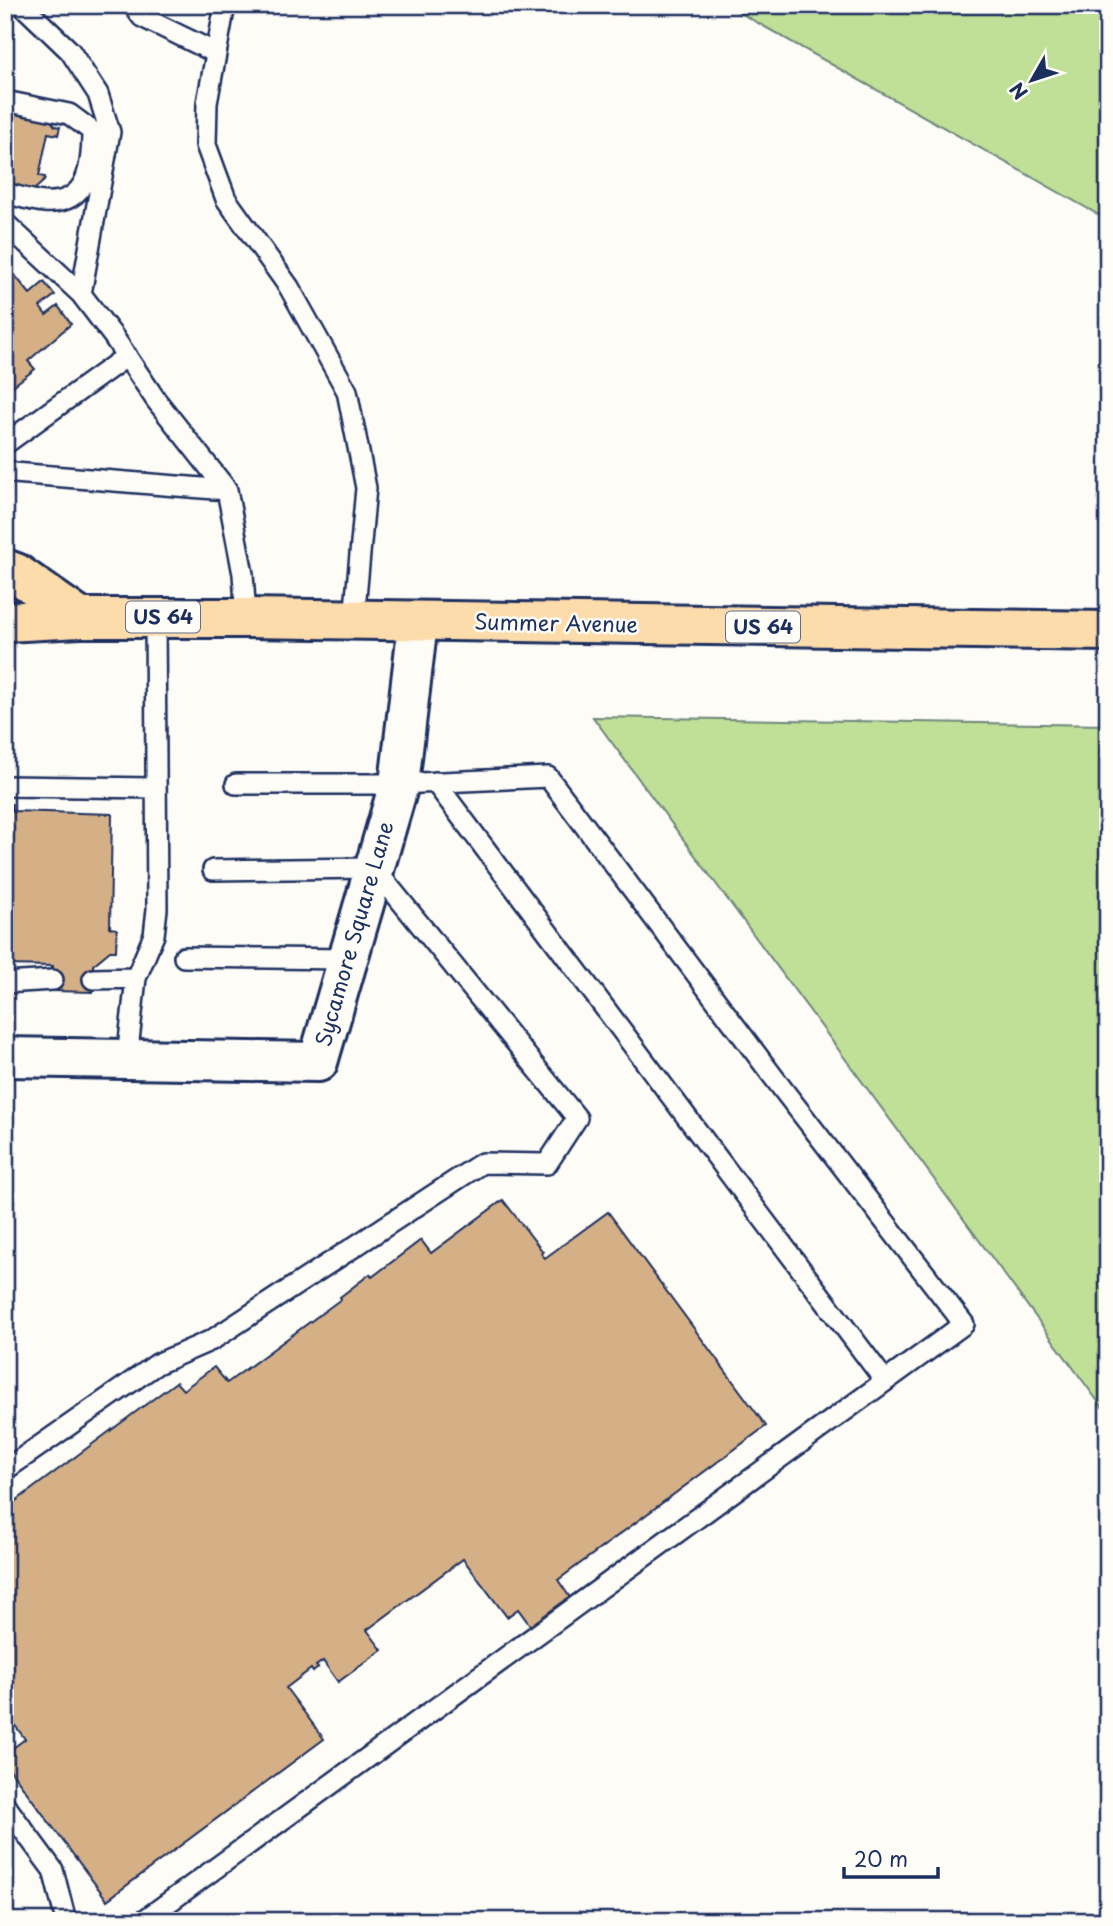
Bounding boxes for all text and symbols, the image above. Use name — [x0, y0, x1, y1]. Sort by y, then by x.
north arrow — [998, 46, 1068, 116]
text: N — [1002, 77, 1034, 106]
road number: US 64 — [126, 602, 200, 632]
street label: Summer Avenue — [474, 605, 638, 639]
road number: US 64 — [726, 612, 800, 642]
street label: Sycamore Square Lane — [306, 817, 401, 1050]
scale bar — [844, 1835, 938, 1879]
text: 20 m — [854, 1842, 908, 1874]

